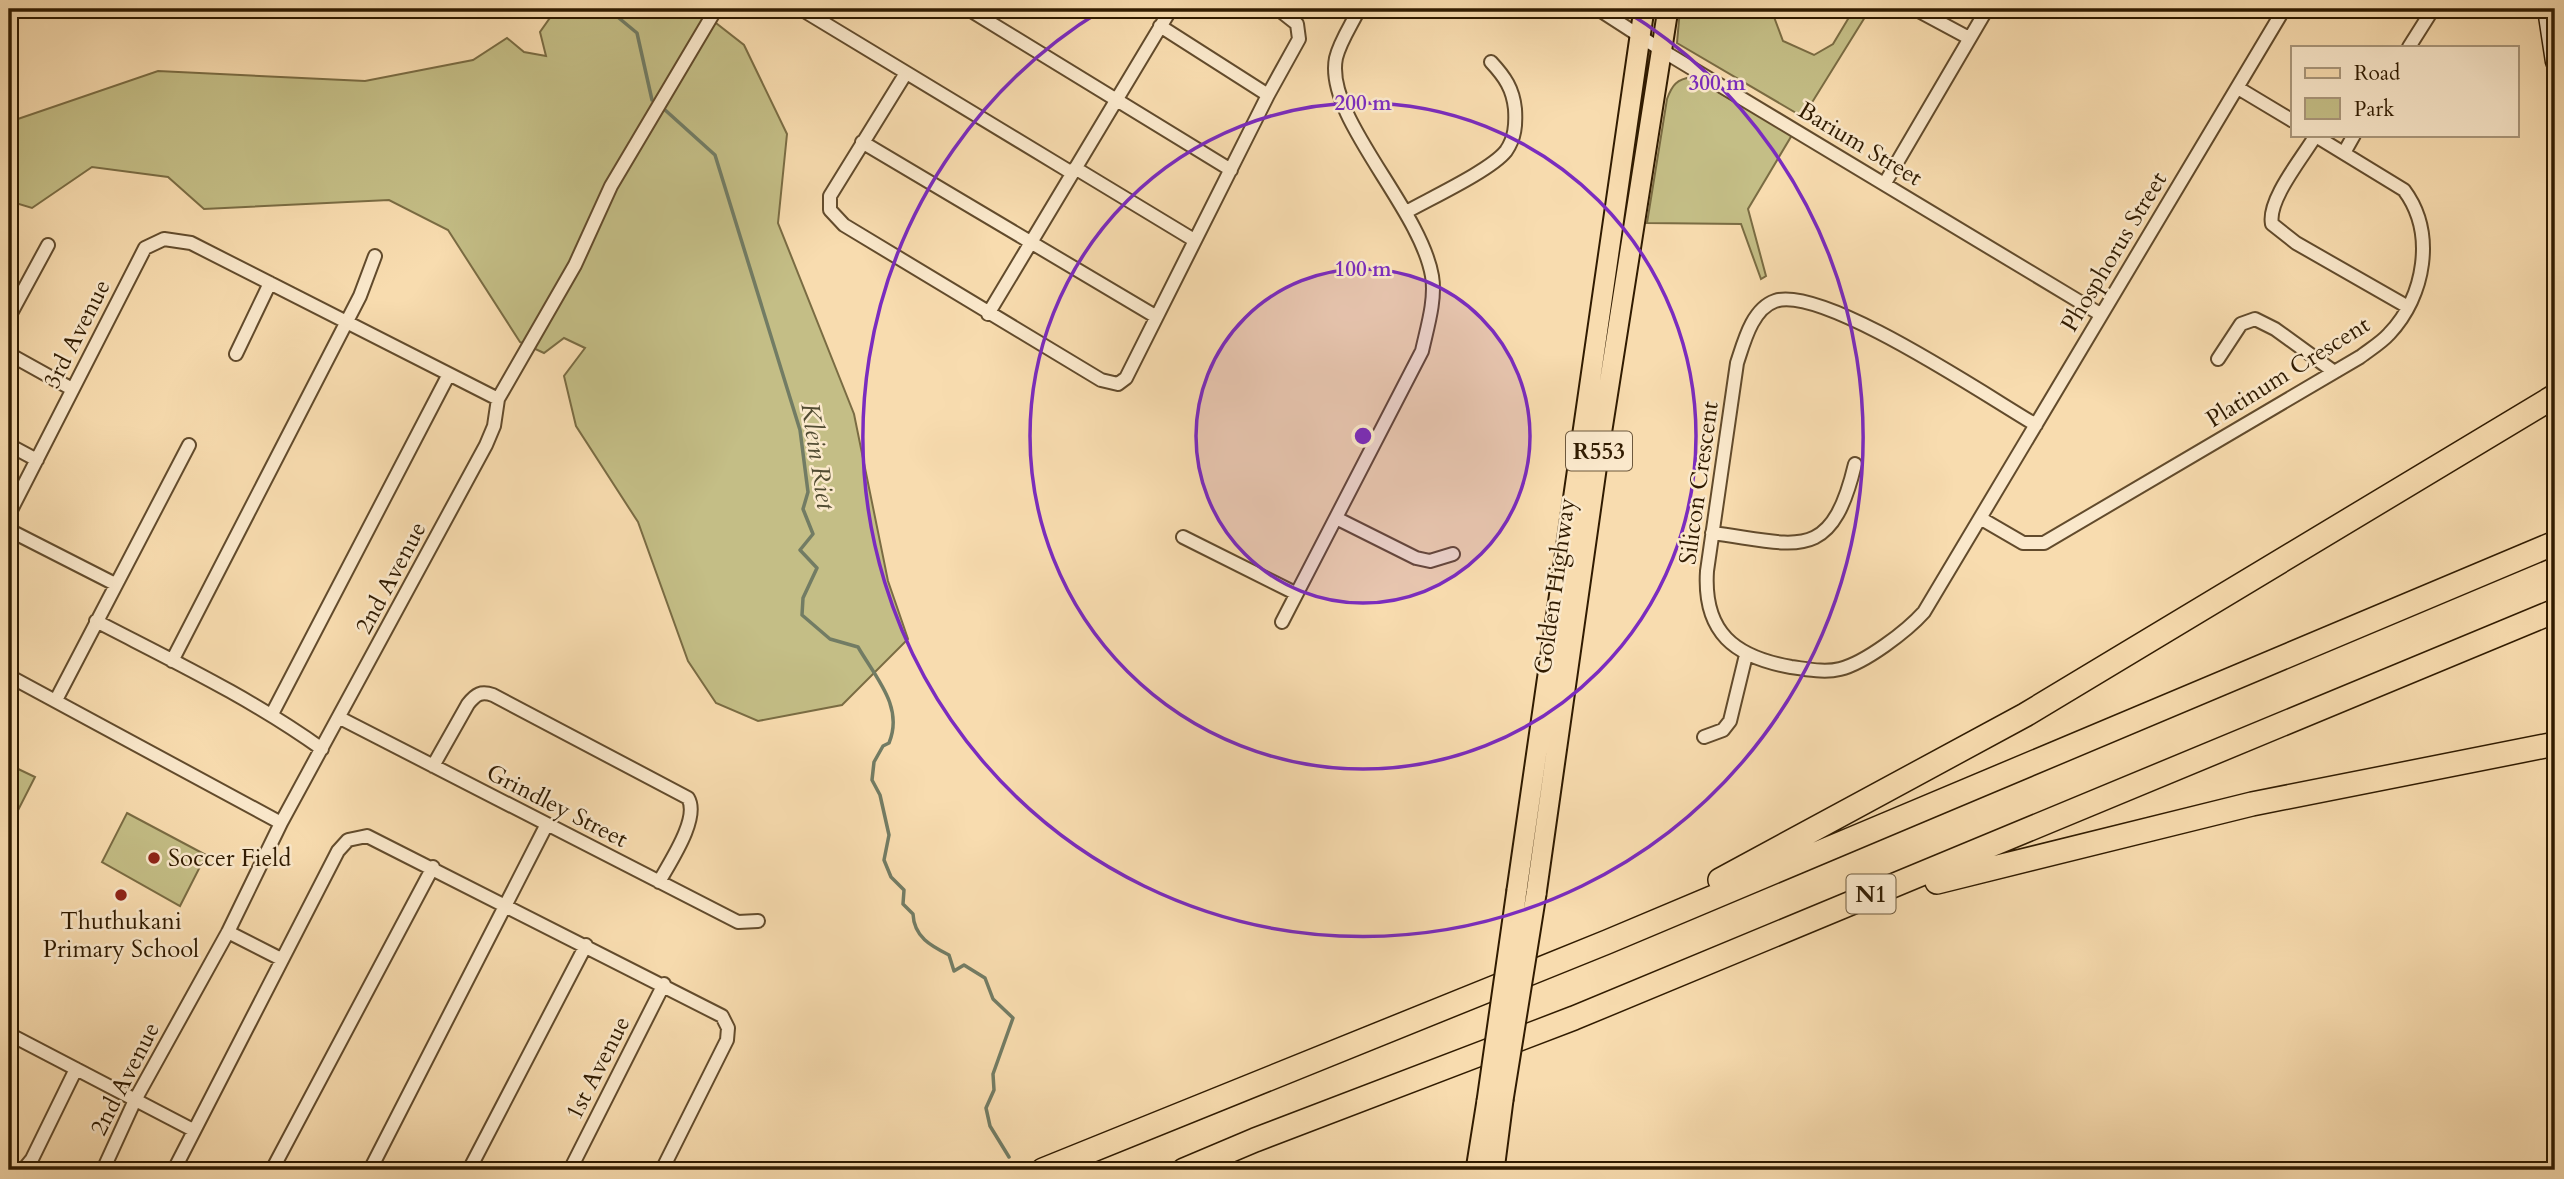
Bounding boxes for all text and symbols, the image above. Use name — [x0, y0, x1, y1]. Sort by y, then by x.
legend — [2291, 46, 2518, 136]
text: Road — [2354, 59, 2400, 88]
text: 300 m — [1688, 69, 1746, 98]
text: 200 m — [1334, 89, 1392, 118]
street label: Barium Street — [1792, 94, 1929, 194]
text: Park — [2354, 95, 2395, 124]
street label: Phosphorus Street — [2053, 165, 2175, 338]
text: 100 m — [1334, 255, 1392, 284]
street label: 3rd Avenue — [35, 274, 119, 394]
street label: Platinum Crescent — [2200, 308, 2377, 436]
street label: Silicon Crescent — [1671, 399, 1727, 567]
water label: Klein Riet — [792, 400, 844, 512]
centre of rings — [1351, 424, 1375, 448]
road number: R553 — [1566, 432, 1632, 471]
street label: Golden Highway — [1526, 495, 1584, 676]
street label: 2nd Avenue — [348, 516, 434, 640]
street label: Grindley Street — [481, 756, 634, 856]
place label: Soccer Field — [168, 842, 291, 875]
marker: Soccer Field — [146, 850, 162, 866]
road number: N1 — [1846, 874, 1896, 914]
marker: Thuthukani Primary School — [113, 887, 129, 903]
place label: Thuthukani Primary School — [43, 905, 199, 966]
street label: 1st Avenue — [558, 1011, 638, 1125]
street label: 2nd Avenue — [82, 1017, 168, 1141]

